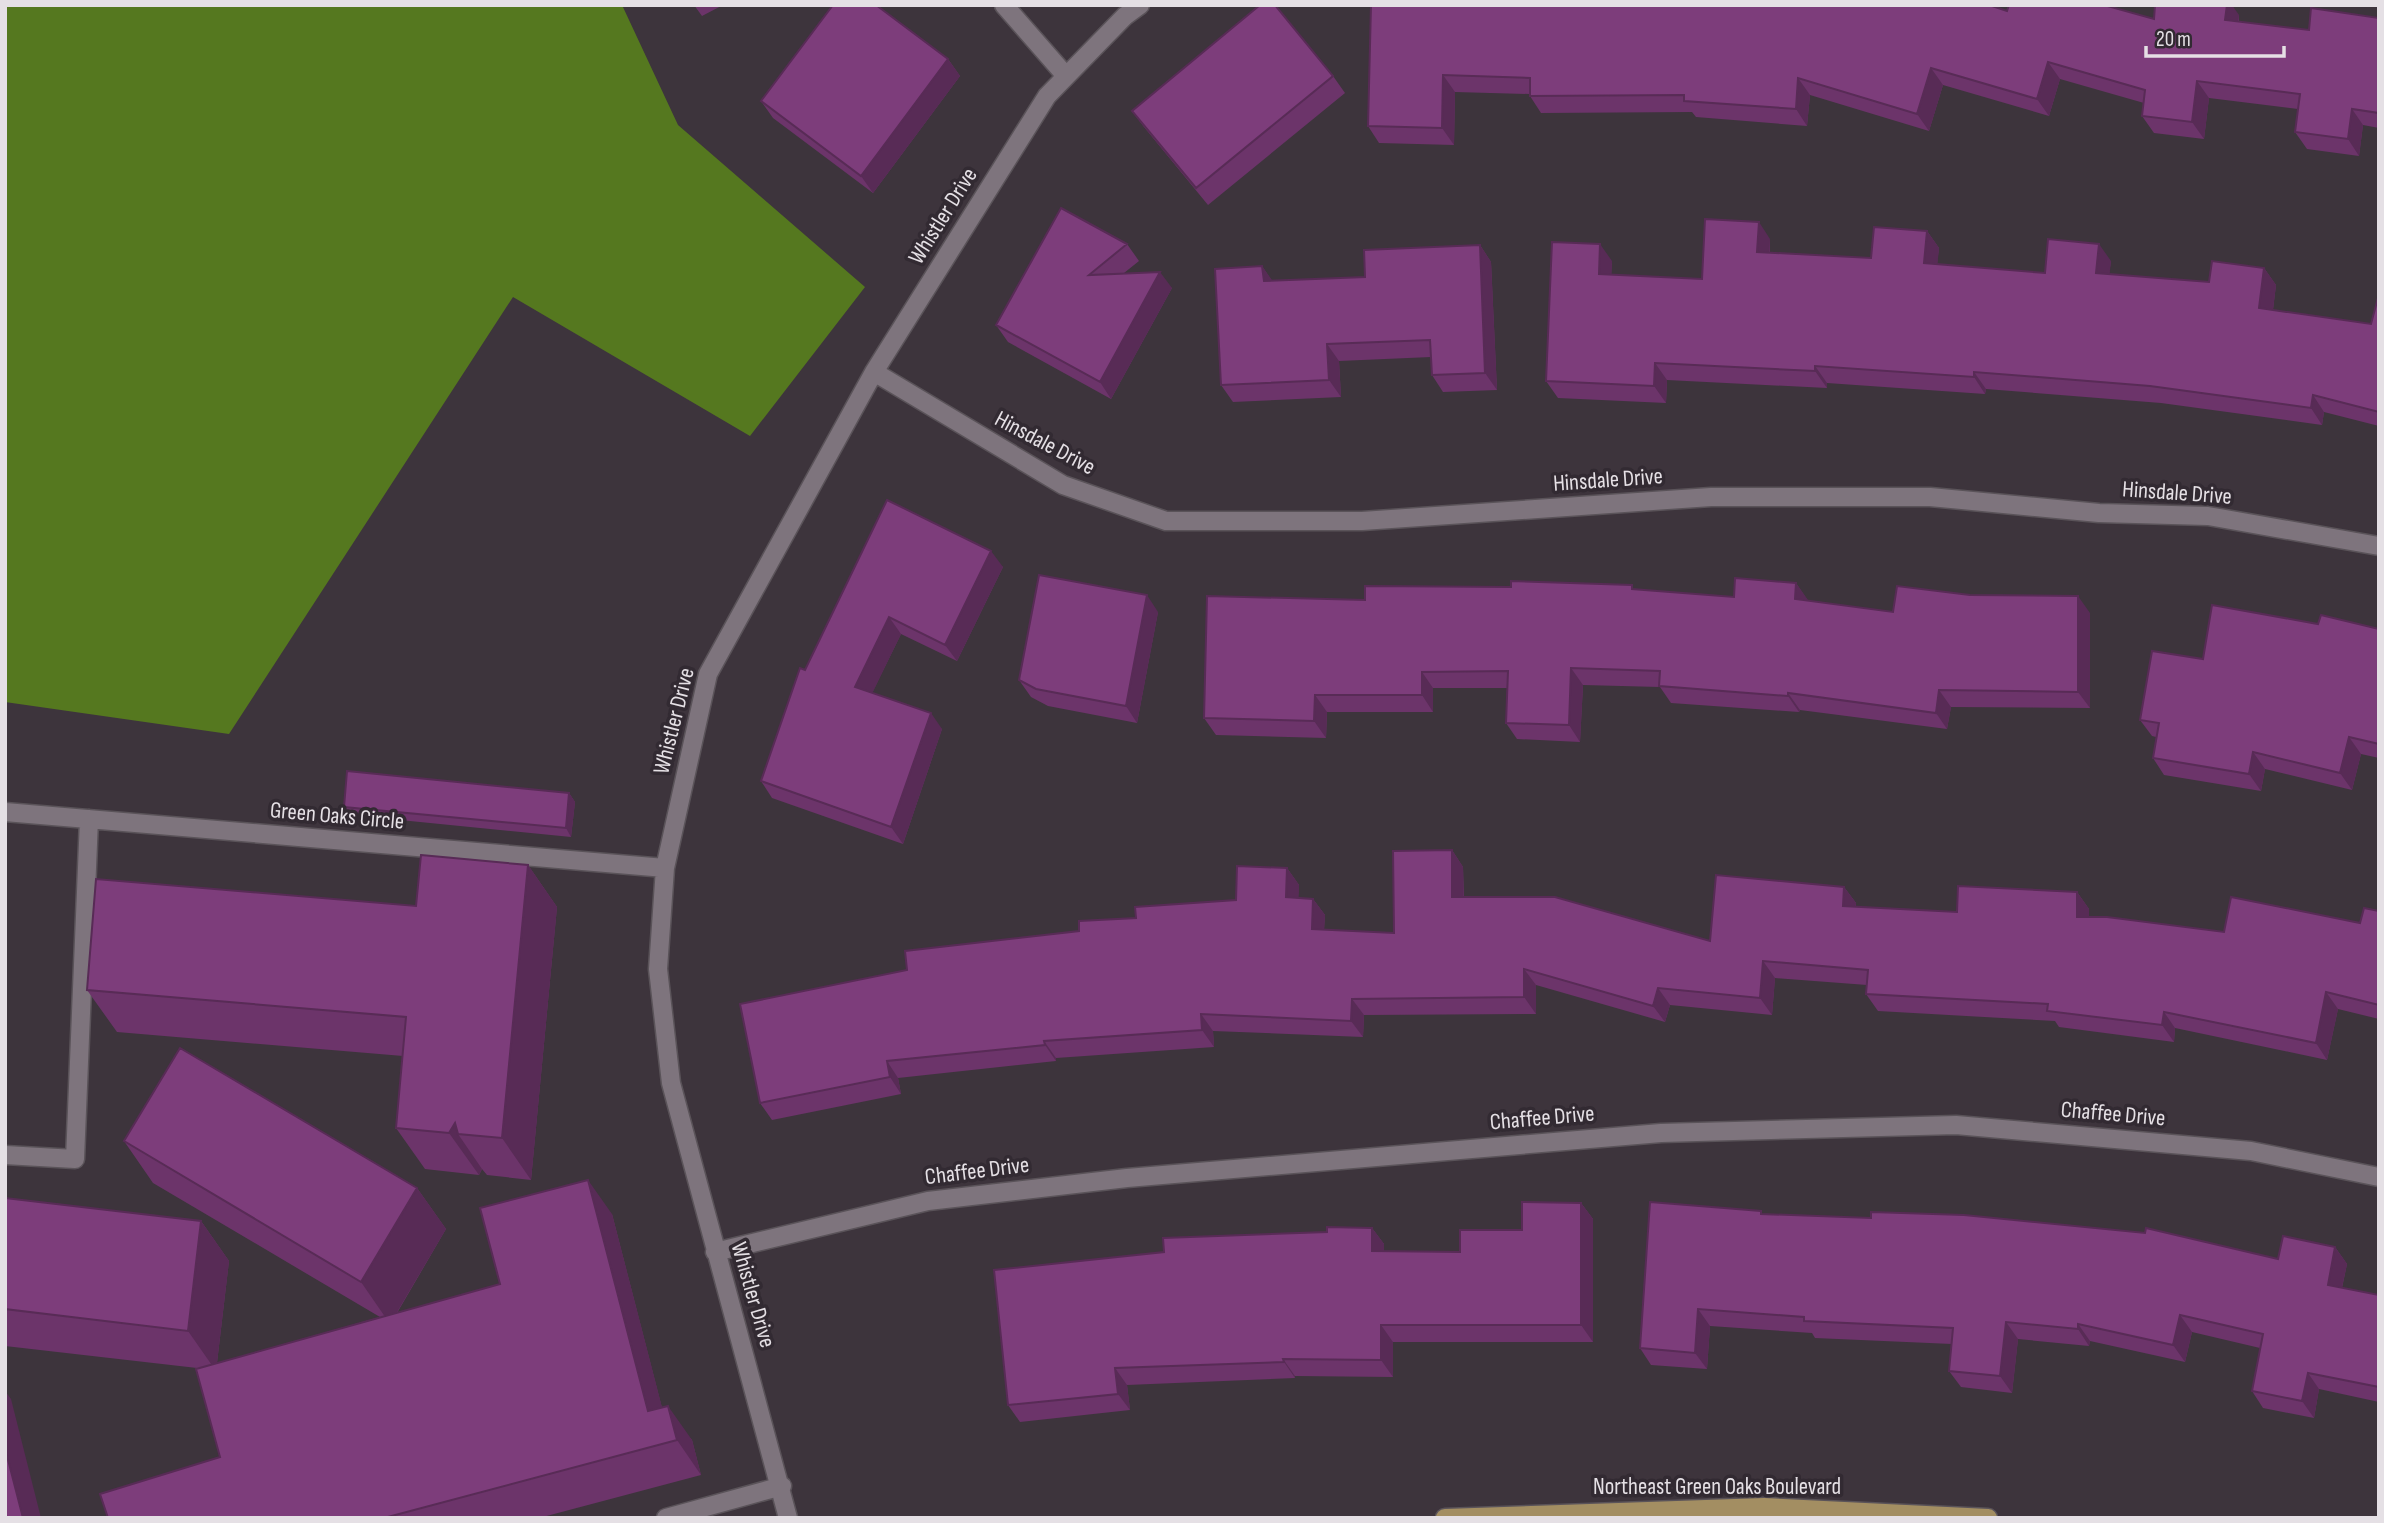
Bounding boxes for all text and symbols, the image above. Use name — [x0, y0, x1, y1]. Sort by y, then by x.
scale bar — [2146, 14, 2284, 58]
text: 20 m — [2156, 27, 2191, 52]
street label: Whistler Drive — [902, 163, 984, 269]
street label: Hinsdale Drive — [990, 405, 1100, 481]
street label: Hinsdale Drive — [1552, 462, 1664, 498]
street label: Hinsdale Drive — [2121, 475, 2233, 511]
street label: Whistler Drive — [647, 665, 701, 777]
street label: Green Oaks Circle — [269, 796, 405, 836]
street label: Chaffee Drive — [2060, 1095, 2166, 1133]
street label: Chaffee Drive — [1489, 1099, 1595, 1137]
street label: Chaffee Drive — [923, 1151, 1031, 1191]
street label: Whistler Drive — [725, 1239, 781, 1351]
street label: Northeast Green Oaks Boulevard — [1593, 1473, 1841, 1501]

